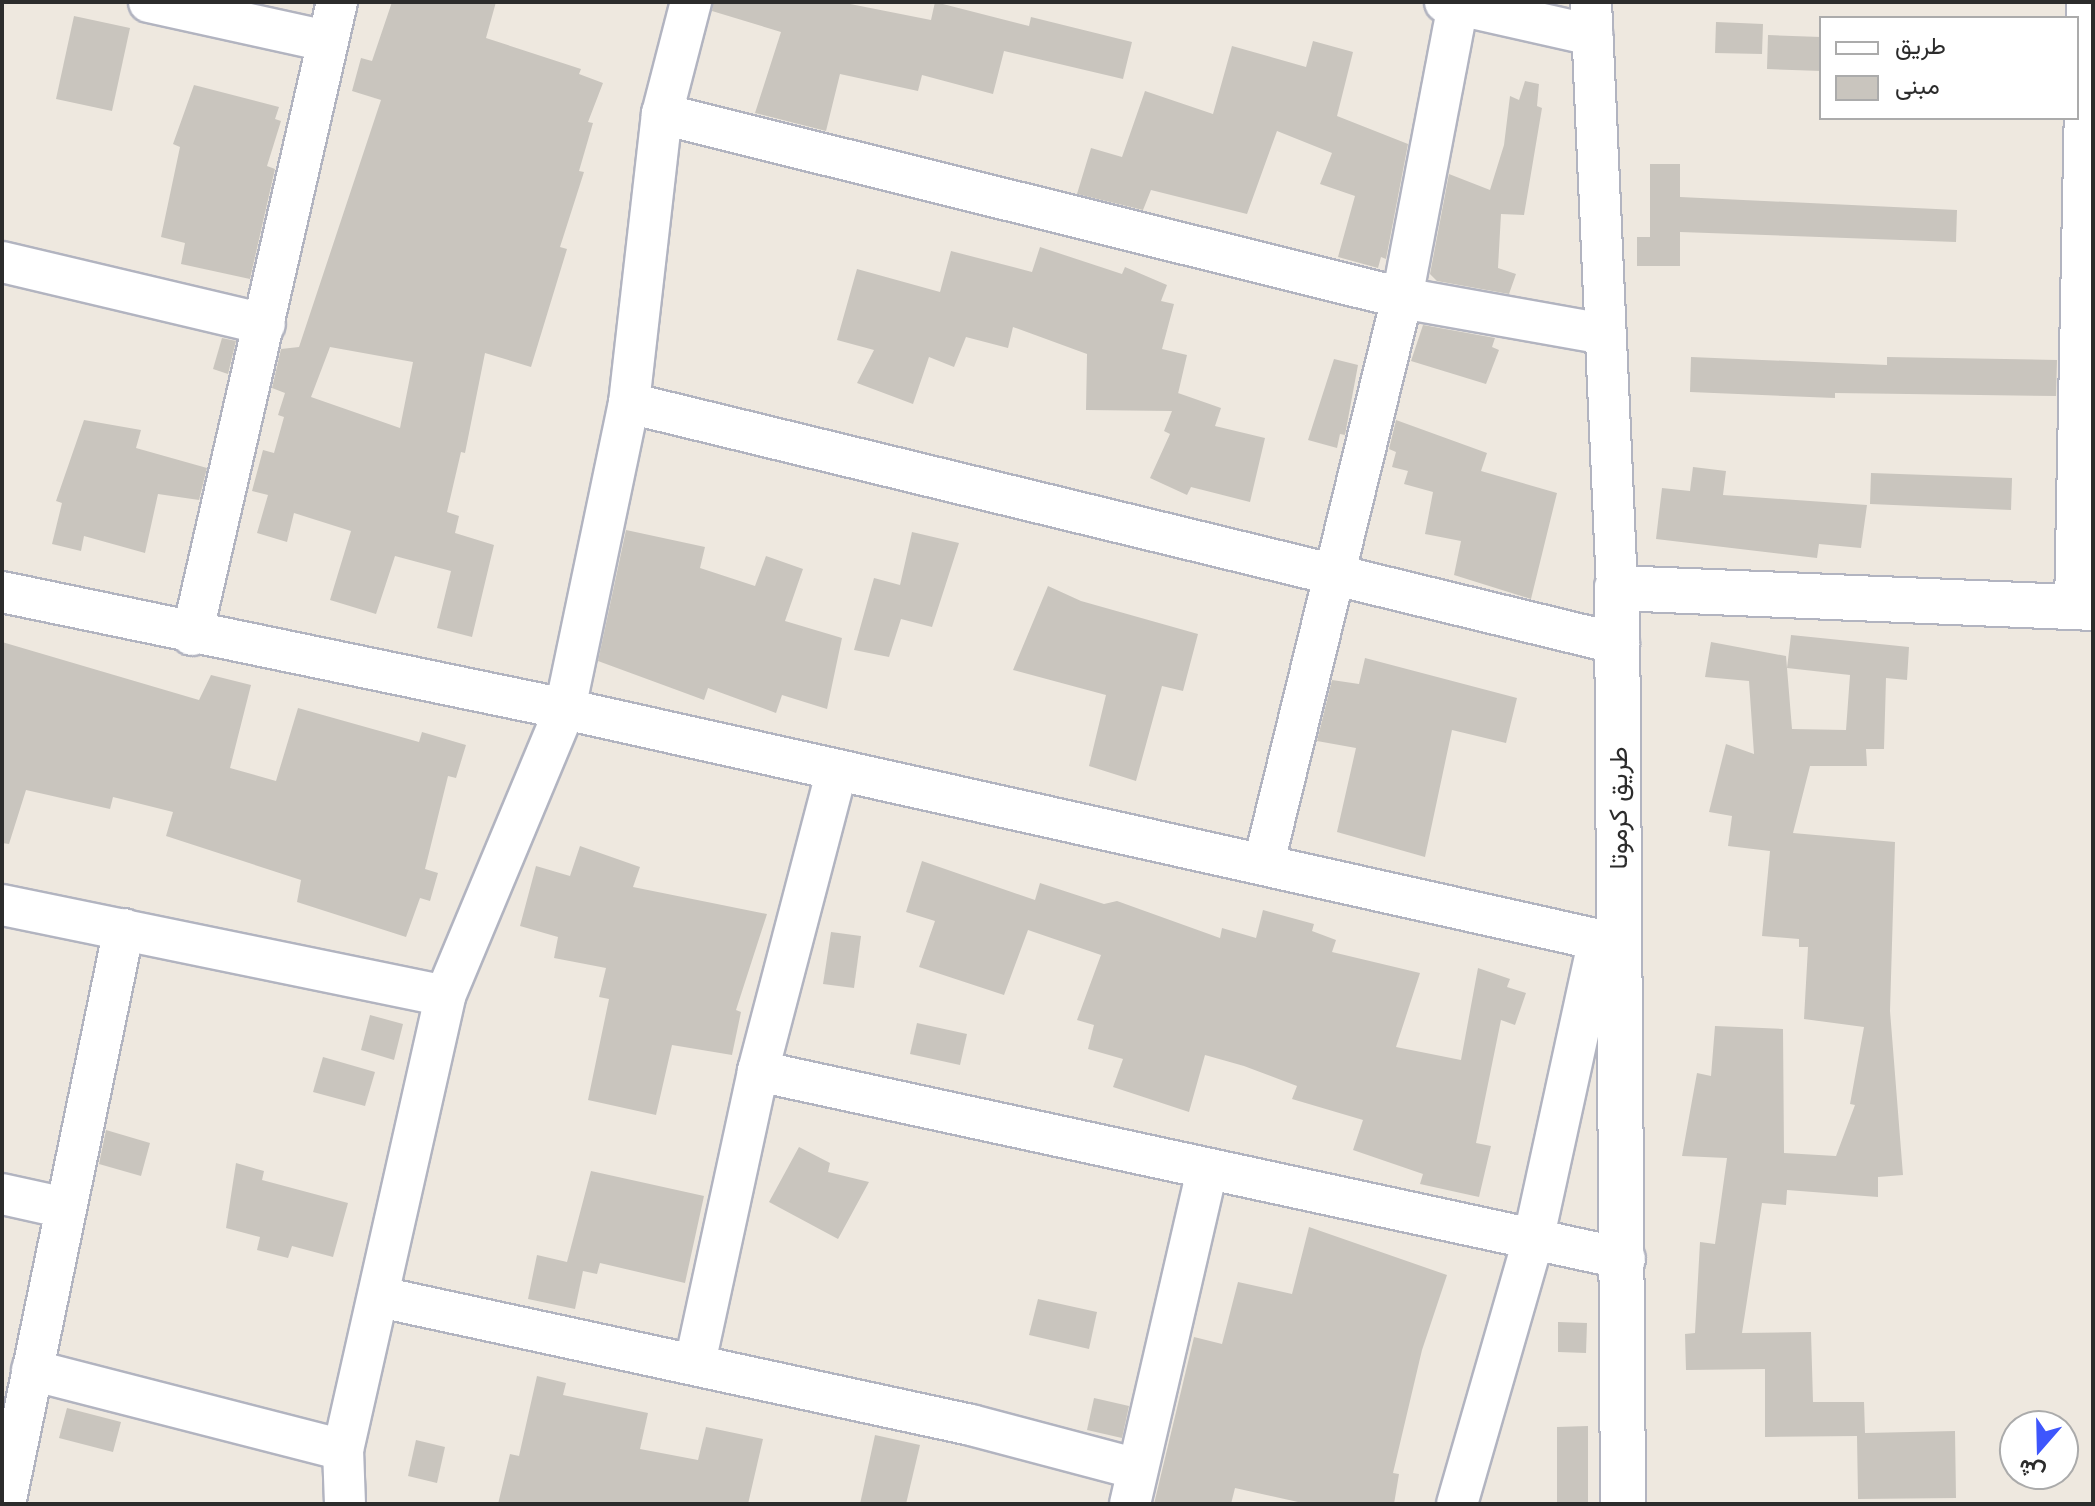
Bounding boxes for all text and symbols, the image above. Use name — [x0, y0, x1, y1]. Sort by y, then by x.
legend — [1819, 16, 2079, 120]
text: طريق — [1895, 31, 1946, 60]
text: مبنى — [1895, 71, 1940, 100]
street label: طريق كرموتا — [1602, 747, 1634, 869]
north arrow — [1999, 1410, 2079, 1490]
text: ش — [2015, 1454, 2048, 1487]

